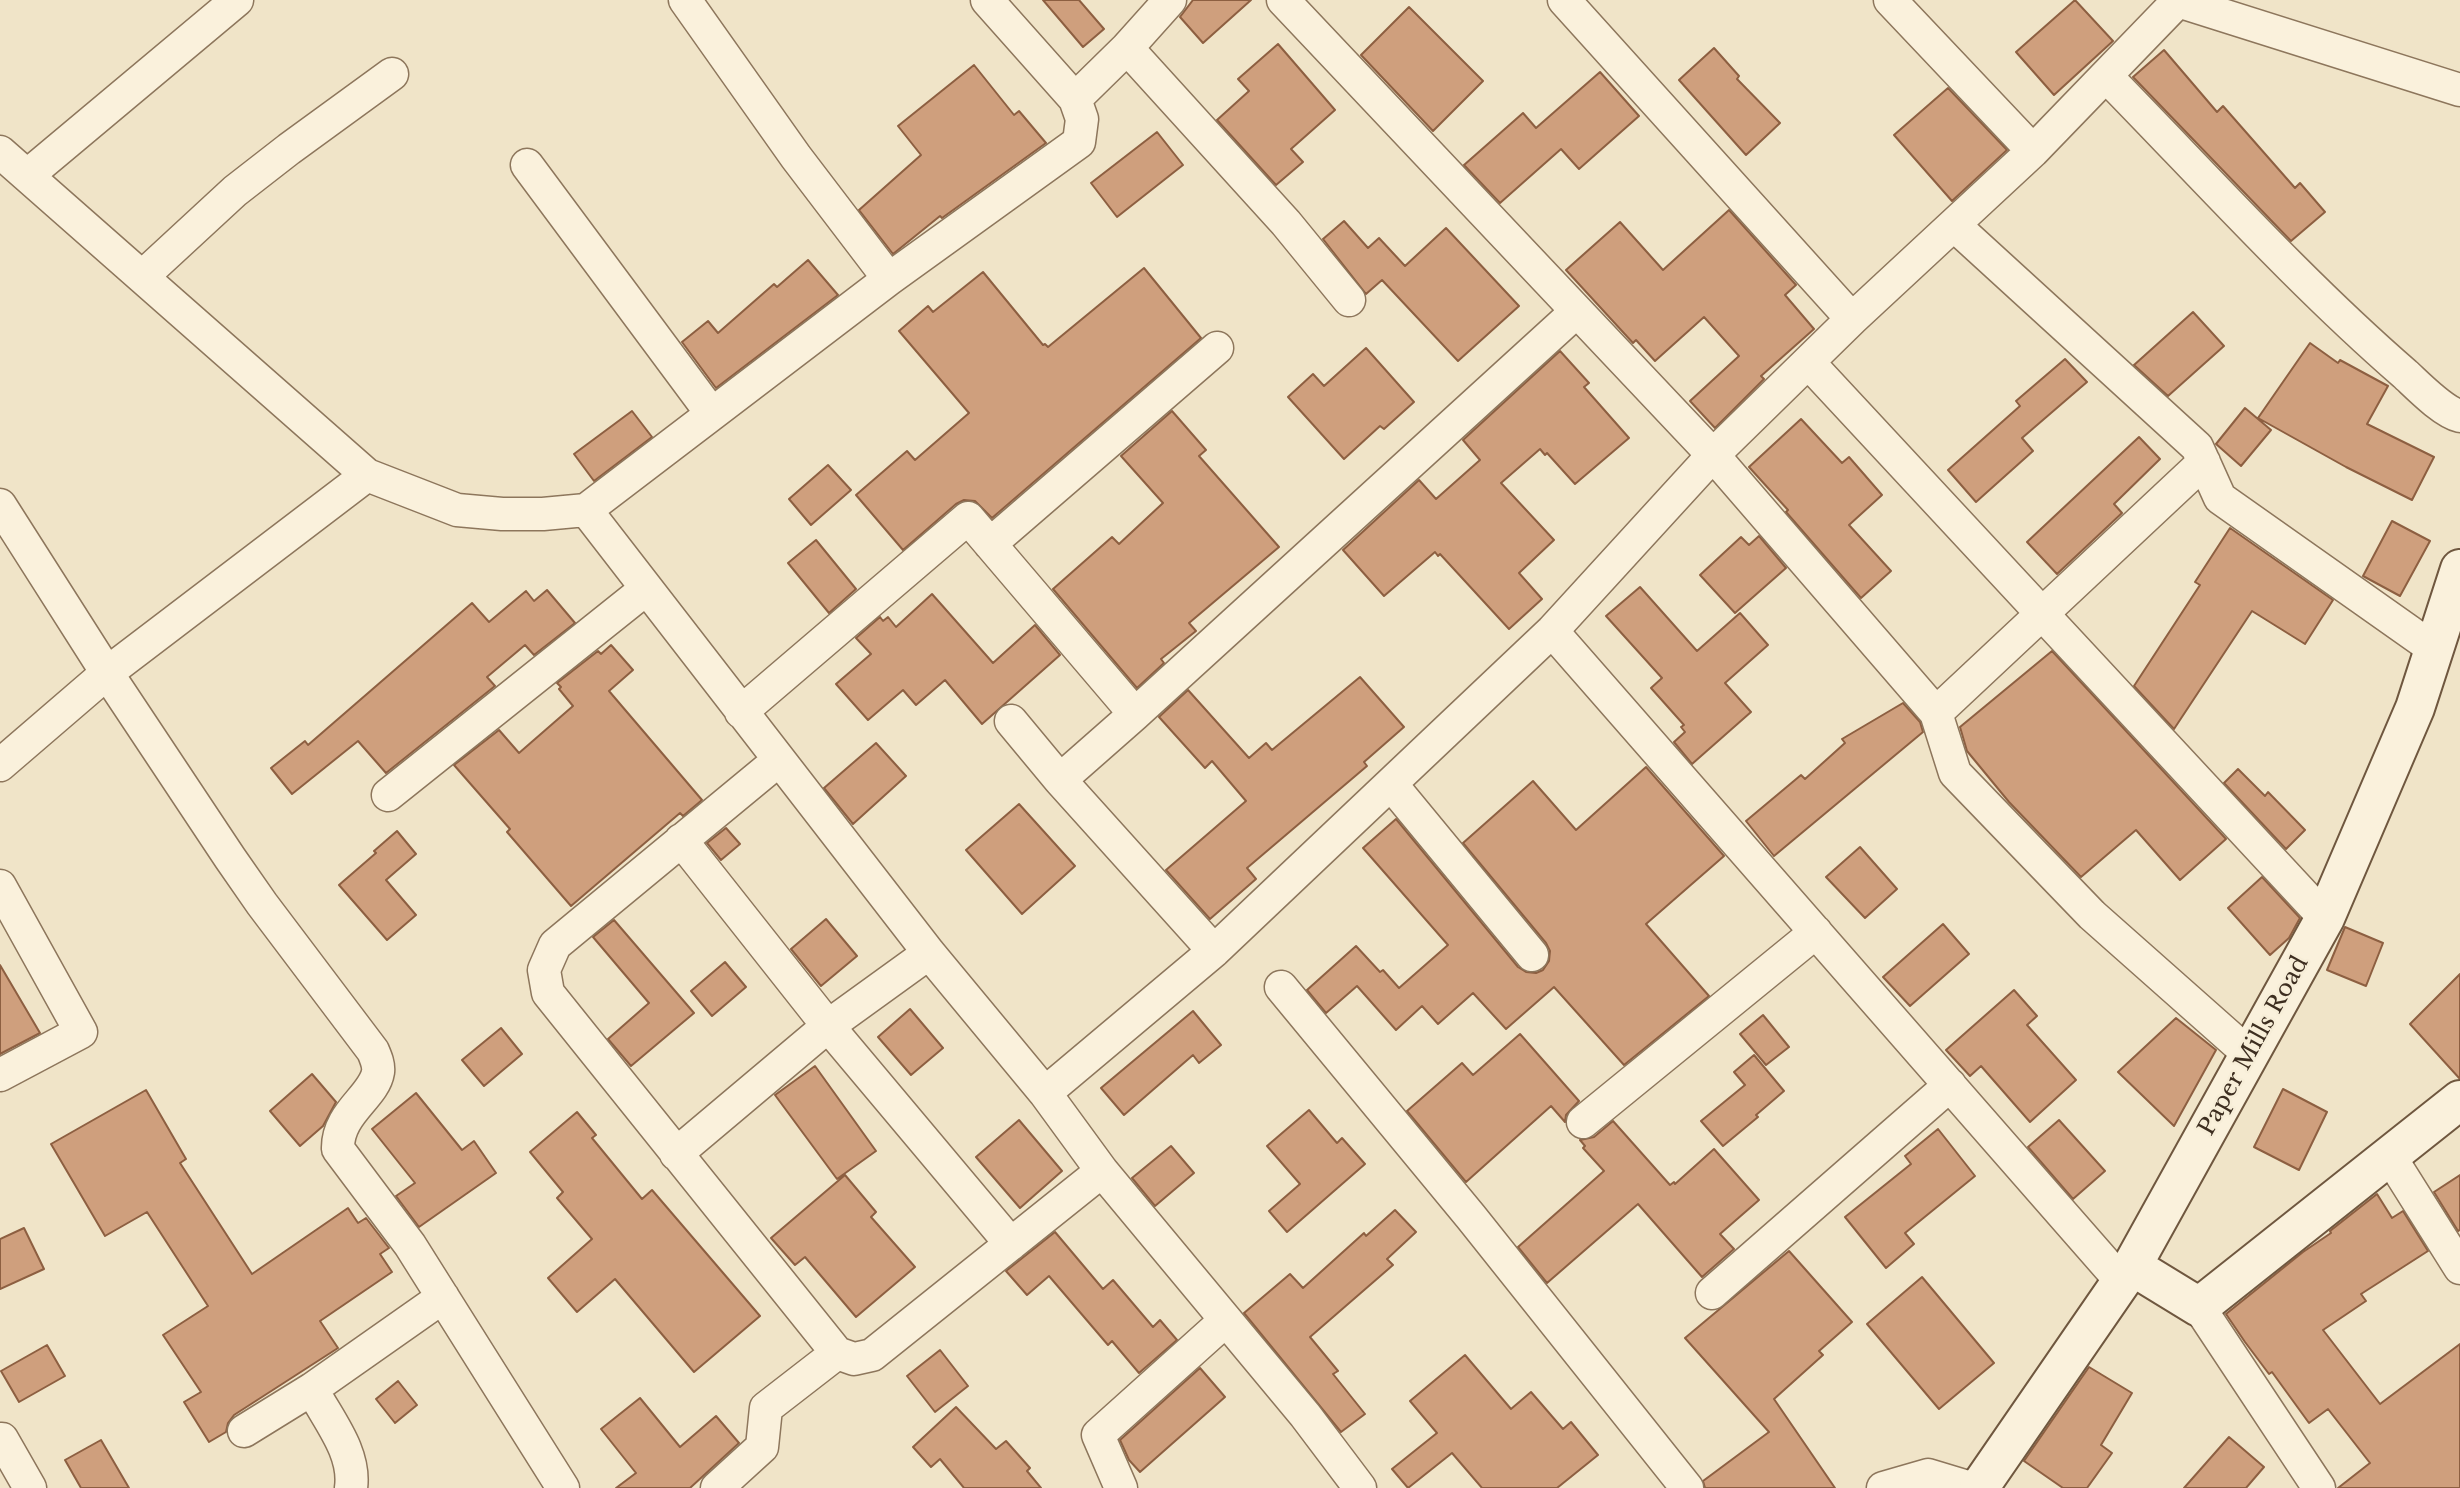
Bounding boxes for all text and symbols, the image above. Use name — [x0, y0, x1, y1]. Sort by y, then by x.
street label: Paper Mills Road — [2193, 952, 2315, 1140]

